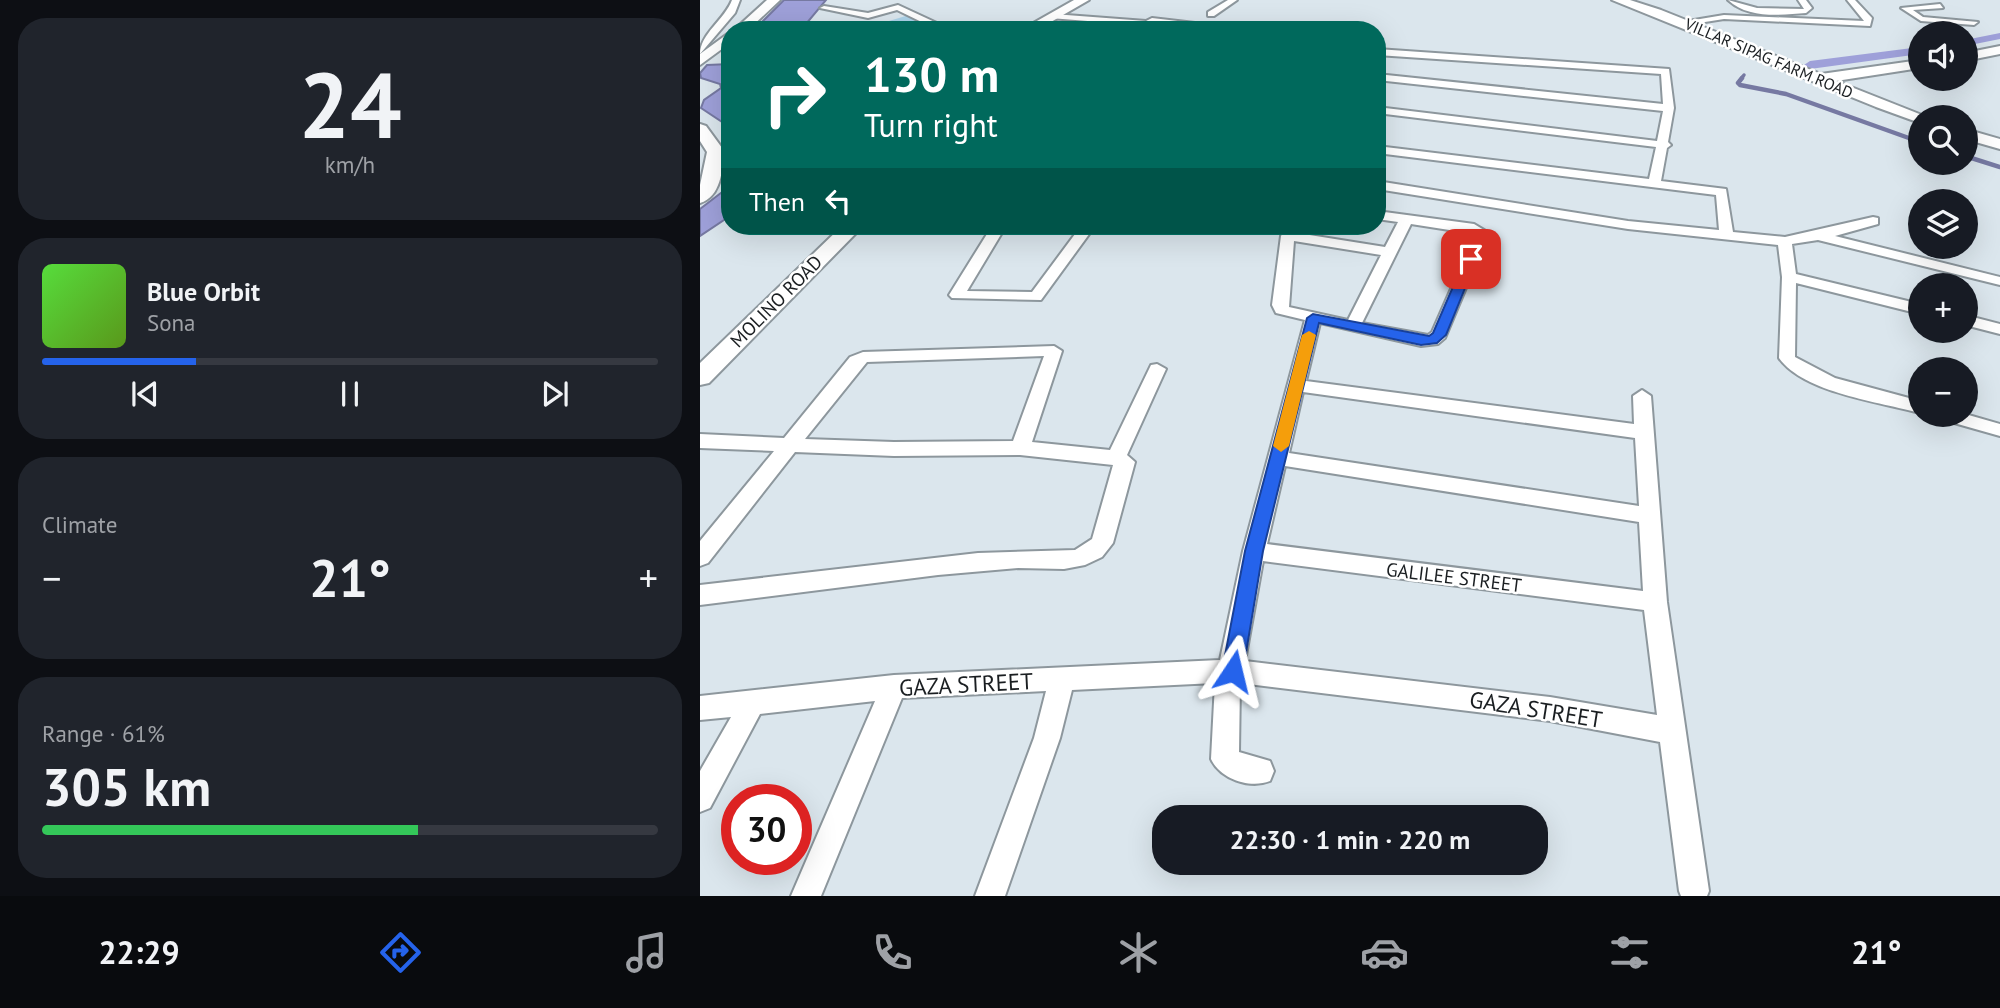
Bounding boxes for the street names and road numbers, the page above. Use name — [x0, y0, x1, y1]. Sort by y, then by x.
street label: VILLAR SIPAG FARM ROAD — [1681, 13, 1856, 103]
street label: MOLINO ROAD — [725, 250, 827, 352]
street label: GALILEE STREET — [1385, 557, 1524, 597]
street label: GAZA STREET — [898, 666, 1034, 702]
street label: GAZA STREET — [1468, 684, 1605, 734]

